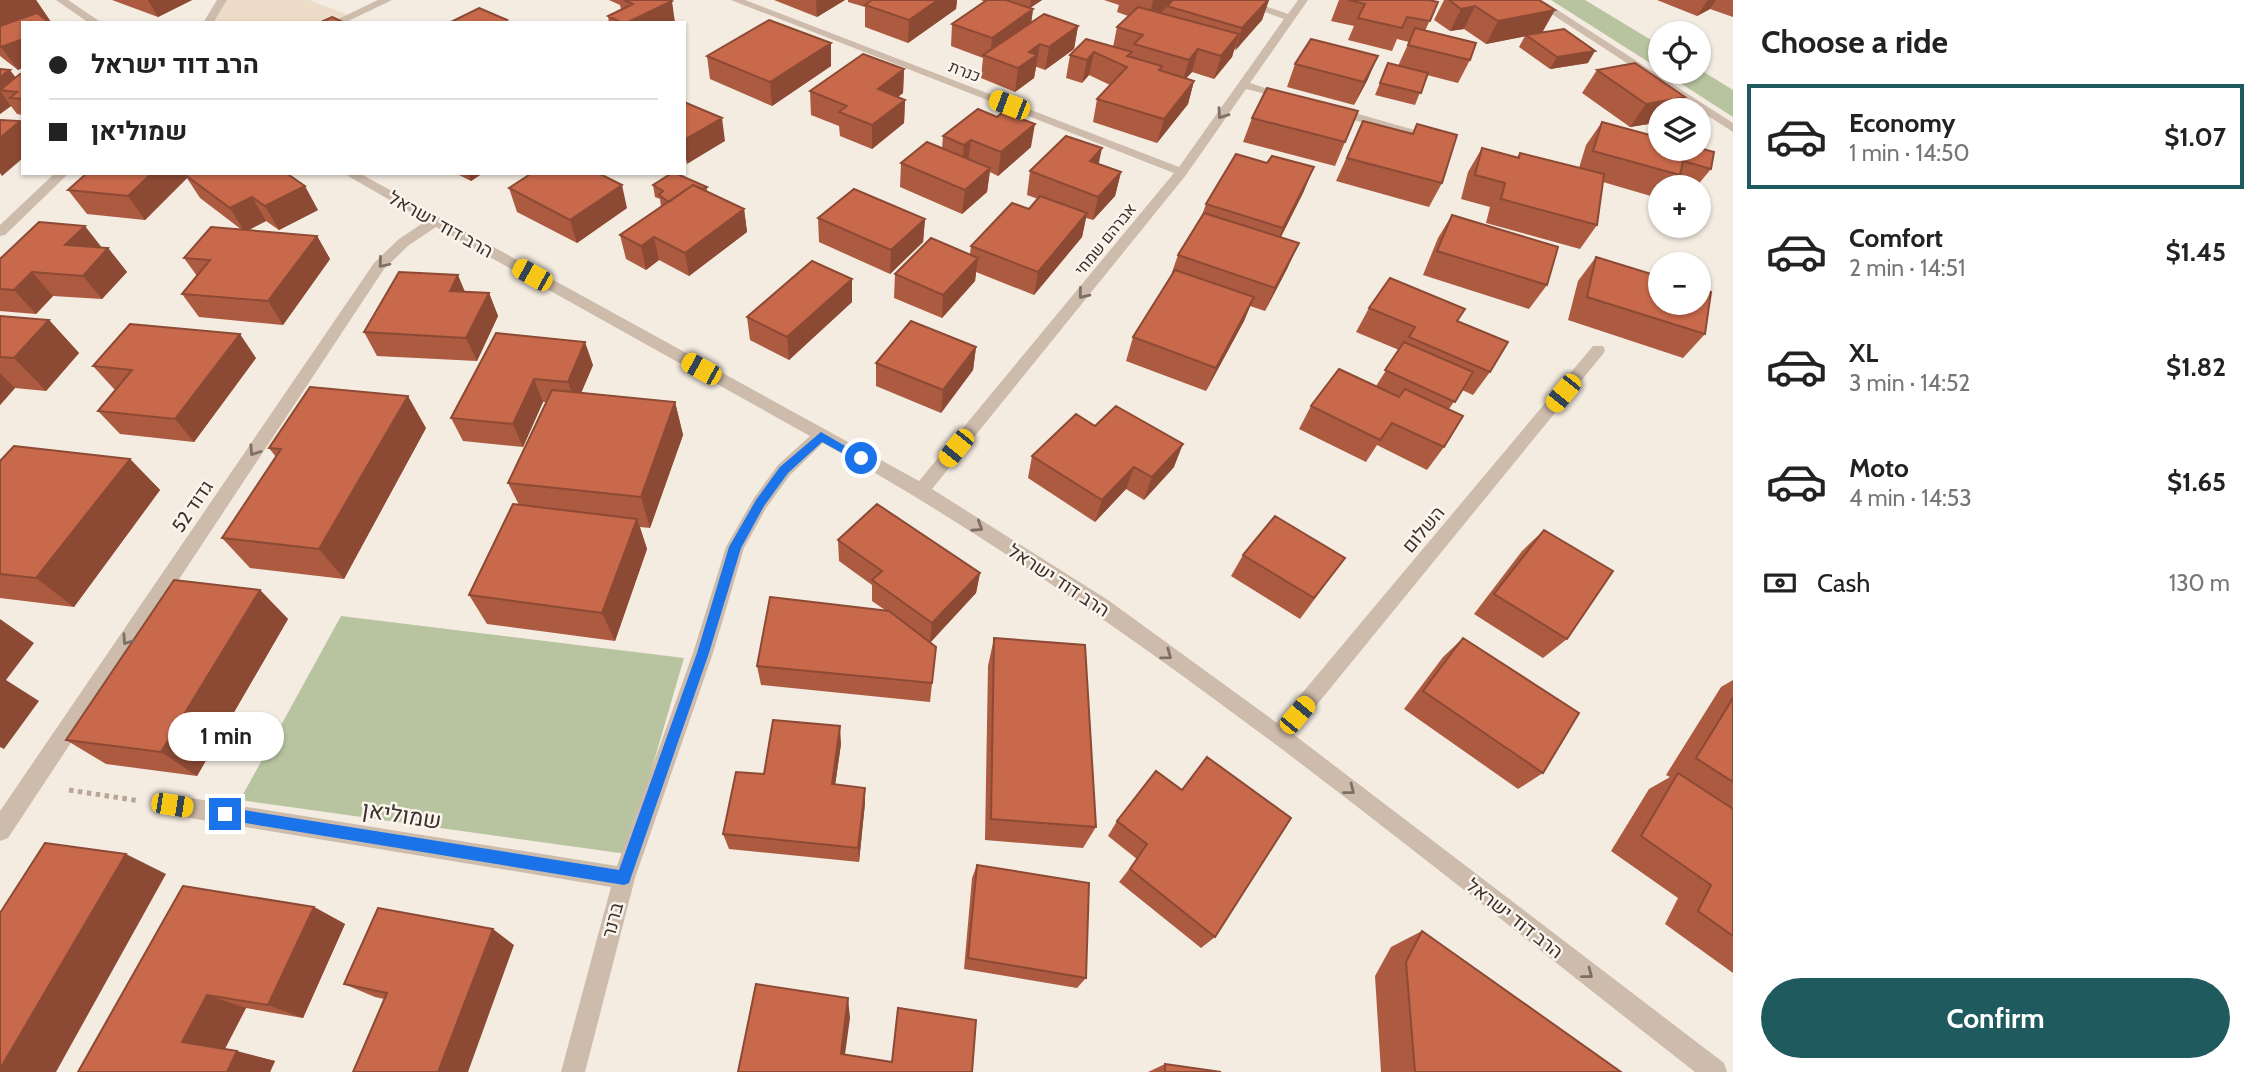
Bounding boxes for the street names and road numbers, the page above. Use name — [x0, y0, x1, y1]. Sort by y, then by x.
street label: כנרת — [946, 57, 983, 86]
street label: הרב דוד ישראל — [384, 186, 497, 263]
street label: אברהם שמחי — [1071, 199, 1140, 279]
street label: גדוד 52 — [167, 476, 218, 536]
street label: השלום — [1397, 501, 1449, 557]
street label: הרב דוד ישראל — [1004, 539, 1114, 622]
street label: שמוליאן — [360, 795, 444, 835]
street label: הרב דוד ישראל — [1462, 873, 1568, 963]
street label: ברנר — [597, 900, 628, 940]

